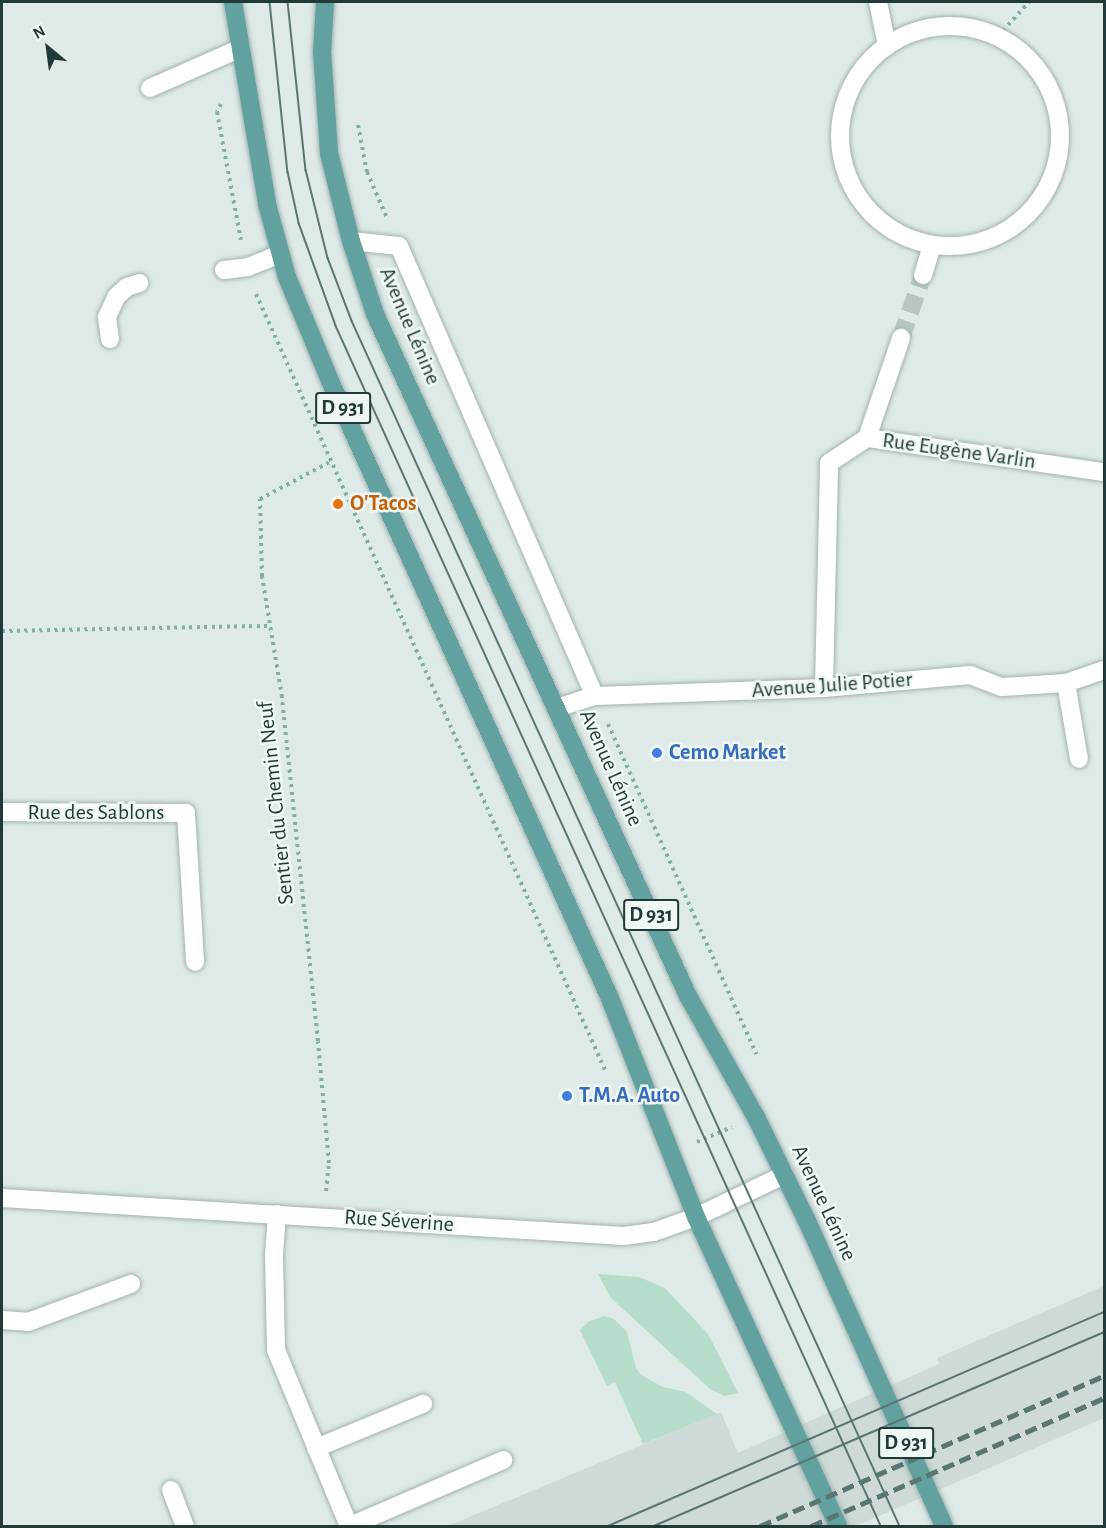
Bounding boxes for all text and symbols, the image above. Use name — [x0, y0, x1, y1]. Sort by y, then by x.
north arrow — [18, 18, 78, 78]
text: N — [31, 23, 48, 42]
street label: Avenue Lénine — [373, 263, 447, 389]
road number: D 931 — [314, 390, 372, 426]
street label: Rue Eugène Varlin — [881, 427, 1037, 475]
place label: O'Tacos — [350, 491, 417, 517]
marker: O'Tacos — [331, 497, 345, 511]
street label: Avenue Julie Potier — [751, 666, 913, 704]
street label: Sentier du Chemin Neuf — [252, 700, 300, 906]
street label: Avenue Lénine — [574, 706, 648, 830]
place label: Cemo Market — [669, 740, 786, 766]
marker: Cemo Market — [650, 746, 664, 760]
street label: Rue des Sablons — [28, 800, 164, 826]
road number: D 931 — [622, 897, 680, 933]
place label: T.M.A. Auto — [579, 1083, 680, 1109]
marker: T.M.A. Auto — [560, 1089, 574, 1103]
street label: Avenue Lénine — [786, 1141, 862, 1265]
street label: Rue Séverine — [343, 1204, 455, 1238]
road number: D 931 — [878, 1425, 934, 1461]

